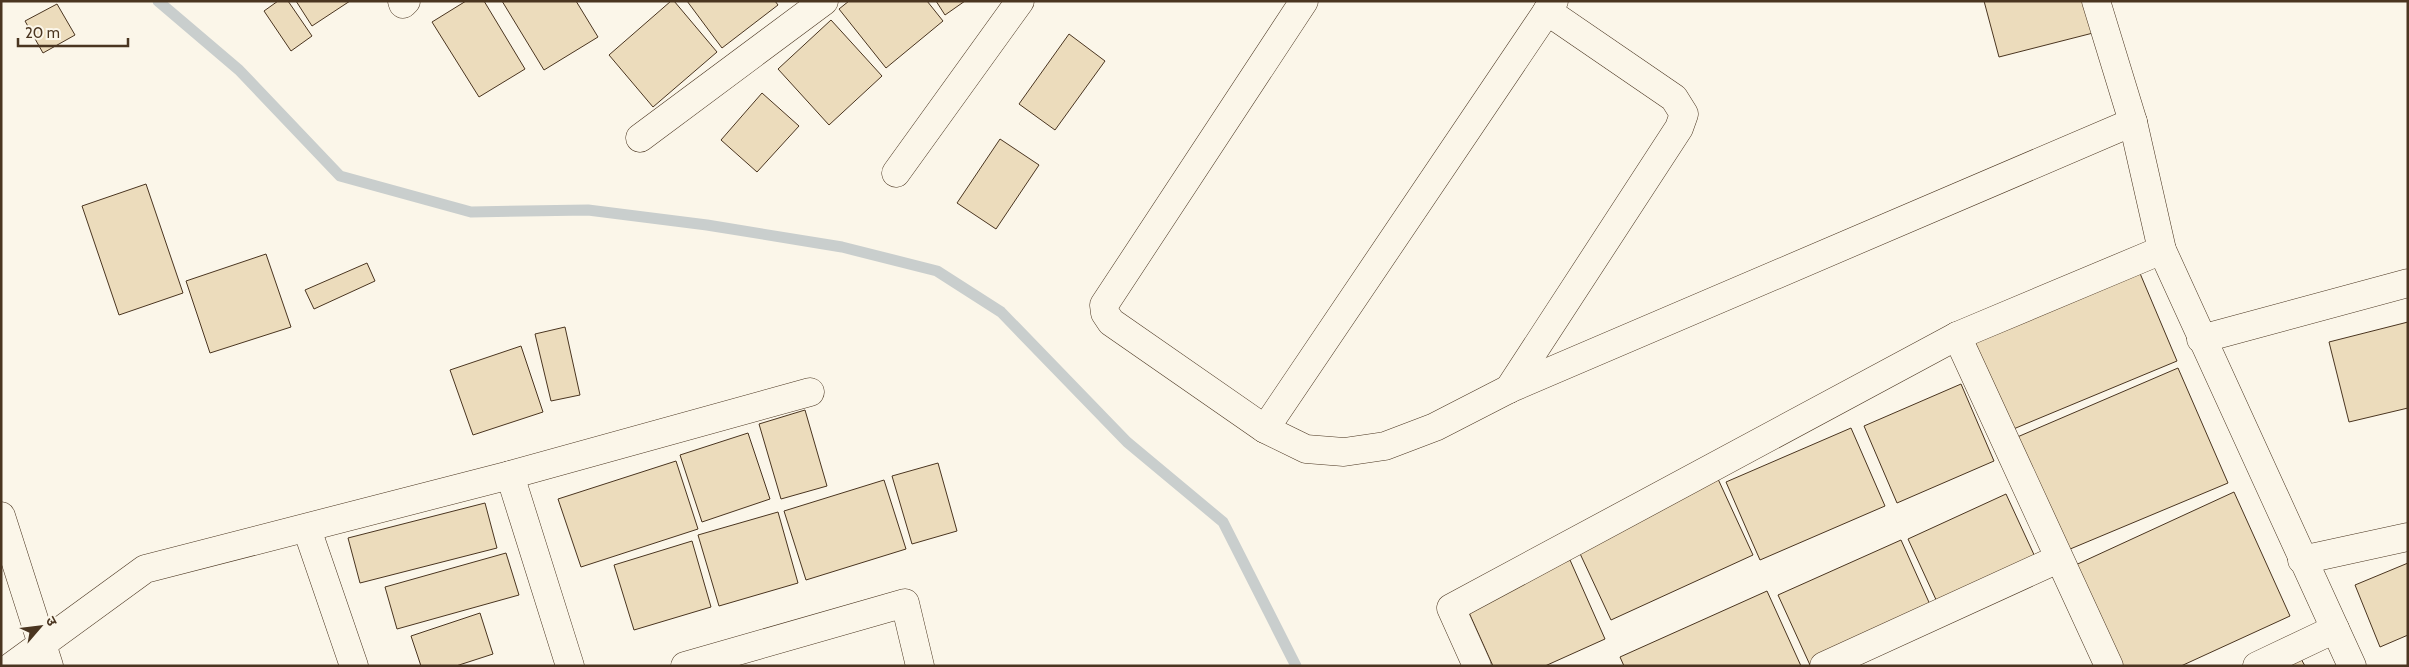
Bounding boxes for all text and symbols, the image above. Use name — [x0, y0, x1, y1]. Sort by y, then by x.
scale bar — [18, 15, 128, 47]
text: 20 m — [25, 24, 60, 42]
north arrow — [15, 602, 65, 652]
text: उ — [42, 613, 62, 629]

